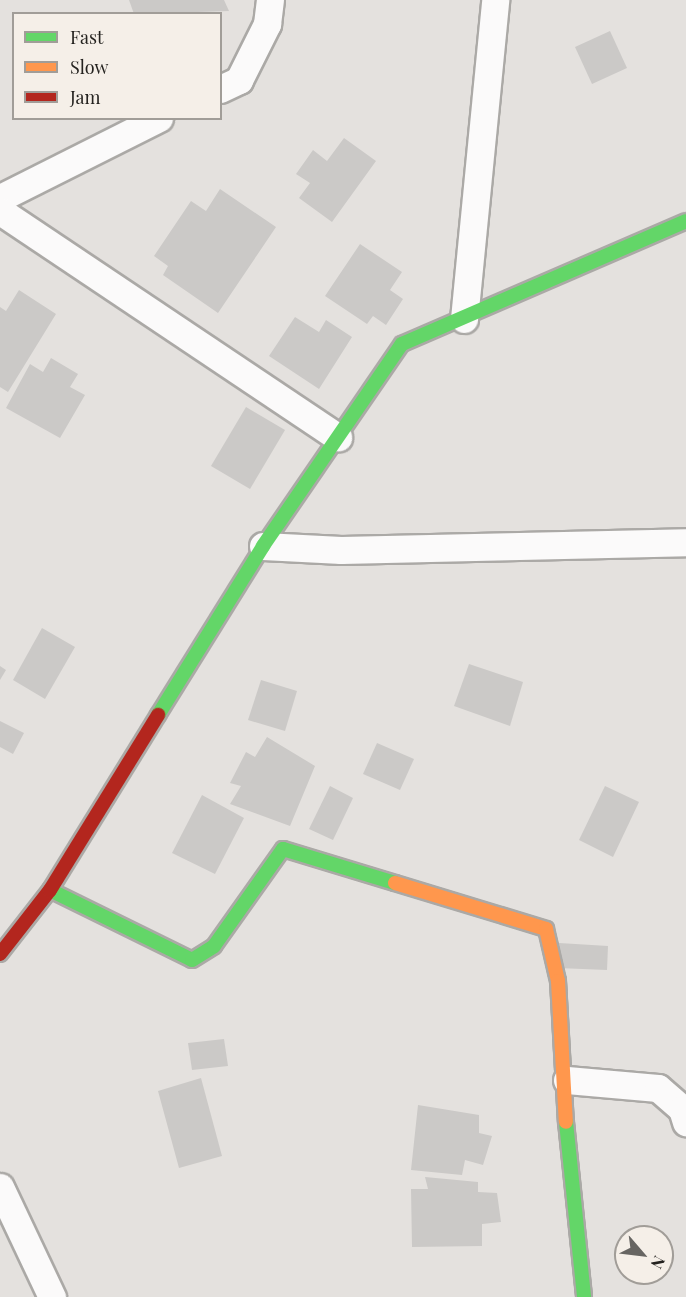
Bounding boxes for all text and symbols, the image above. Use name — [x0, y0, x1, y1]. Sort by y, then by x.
legend — [12, 12, 222, 120]
text: Fast — [70, 25, 103, 49]
text: Slow — [70, 55, 108, 79]
text: Jam — [70, 85, 100, 109]
north arrow — [614, 1225, 674, 1285]
text: N — [647, 1253, 671, 1273]

